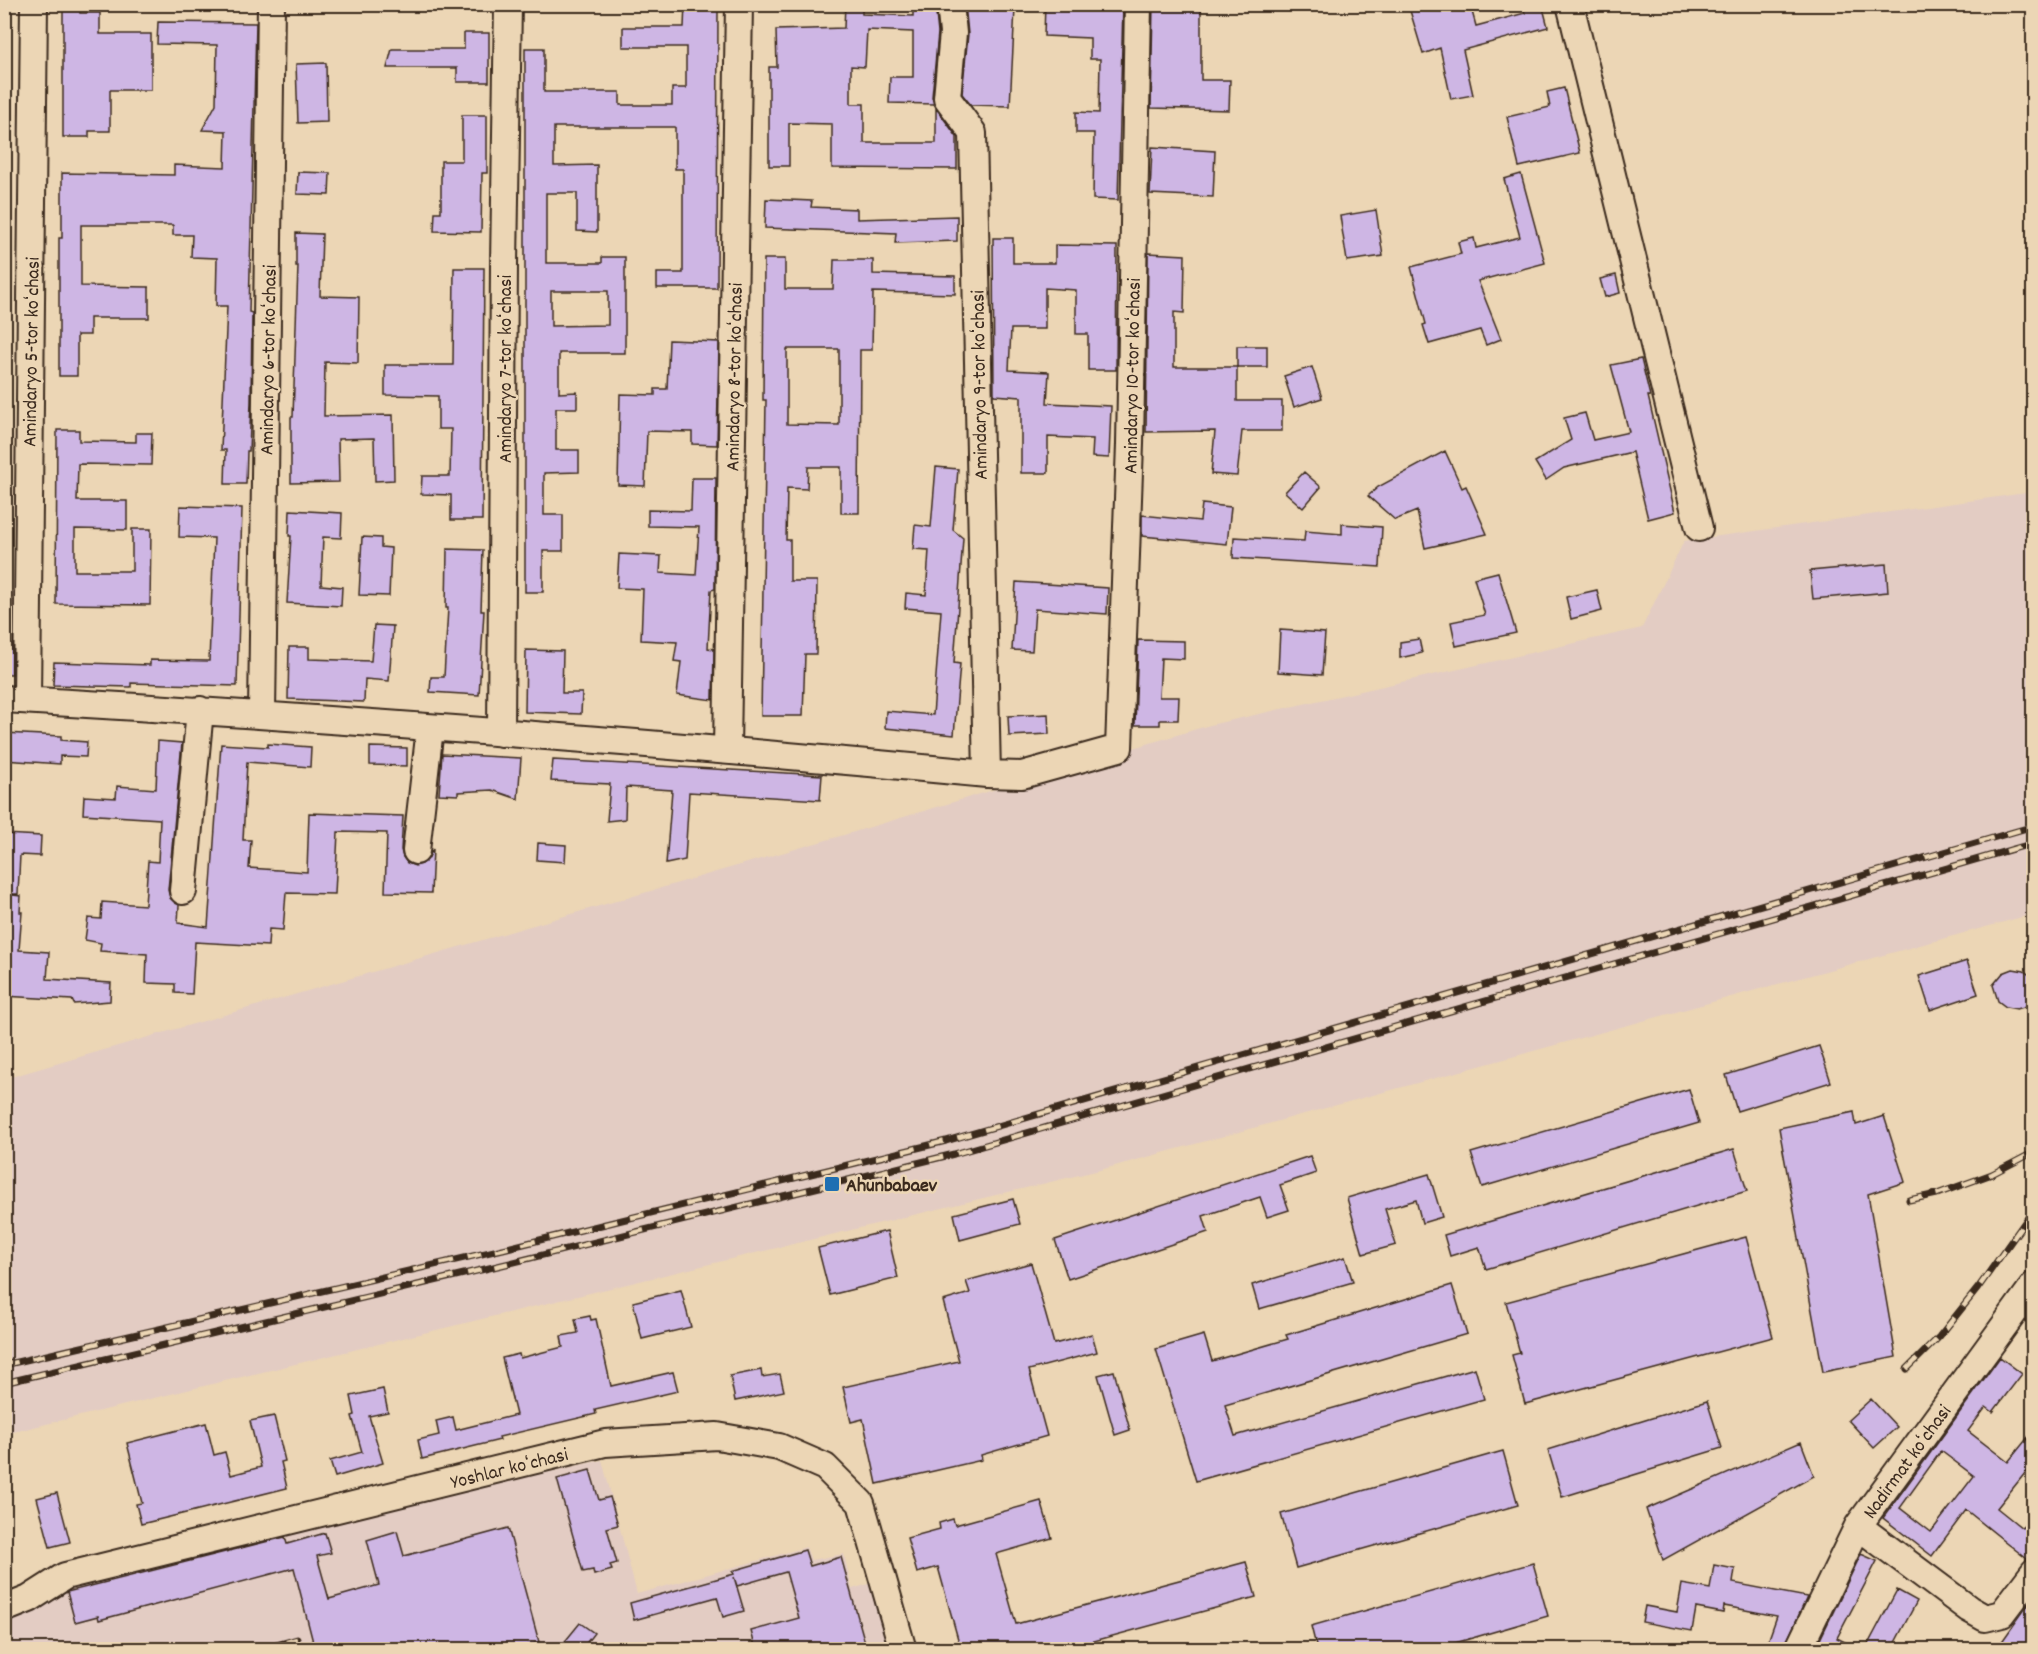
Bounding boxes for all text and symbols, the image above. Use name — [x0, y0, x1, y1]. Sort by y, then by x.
street label: Amindaryo 5-tor koʻchasi — [17, 257, 49, 447]
street label: Amindaryo 6-tor koʻchasi — [254, 264, 286, 456]
street label: Amindaryo 7-tor koʻchasi — [493, 275, 521, 463]
street label: Amindaryo 10-tor koʻchasi — [1118, 278, 1150, 474]
street label: Amindaryo 8-tor koʻchasi — [720, 282, 752, 472]
street label: Amindaryo 9-tor koʻchasi — [965, 289, 997, 480]
place label: Ahunbabaev — [846, 1173, 938, 1201]
marker: Ahunbabaev — [823, 1175, 841, 1193]
street label: Nadirmat koʻchasi — [1857, 1400, 1960, 1526]
street label: Yoshlar koʻchasi — [448, 1442, 572, 1498]

